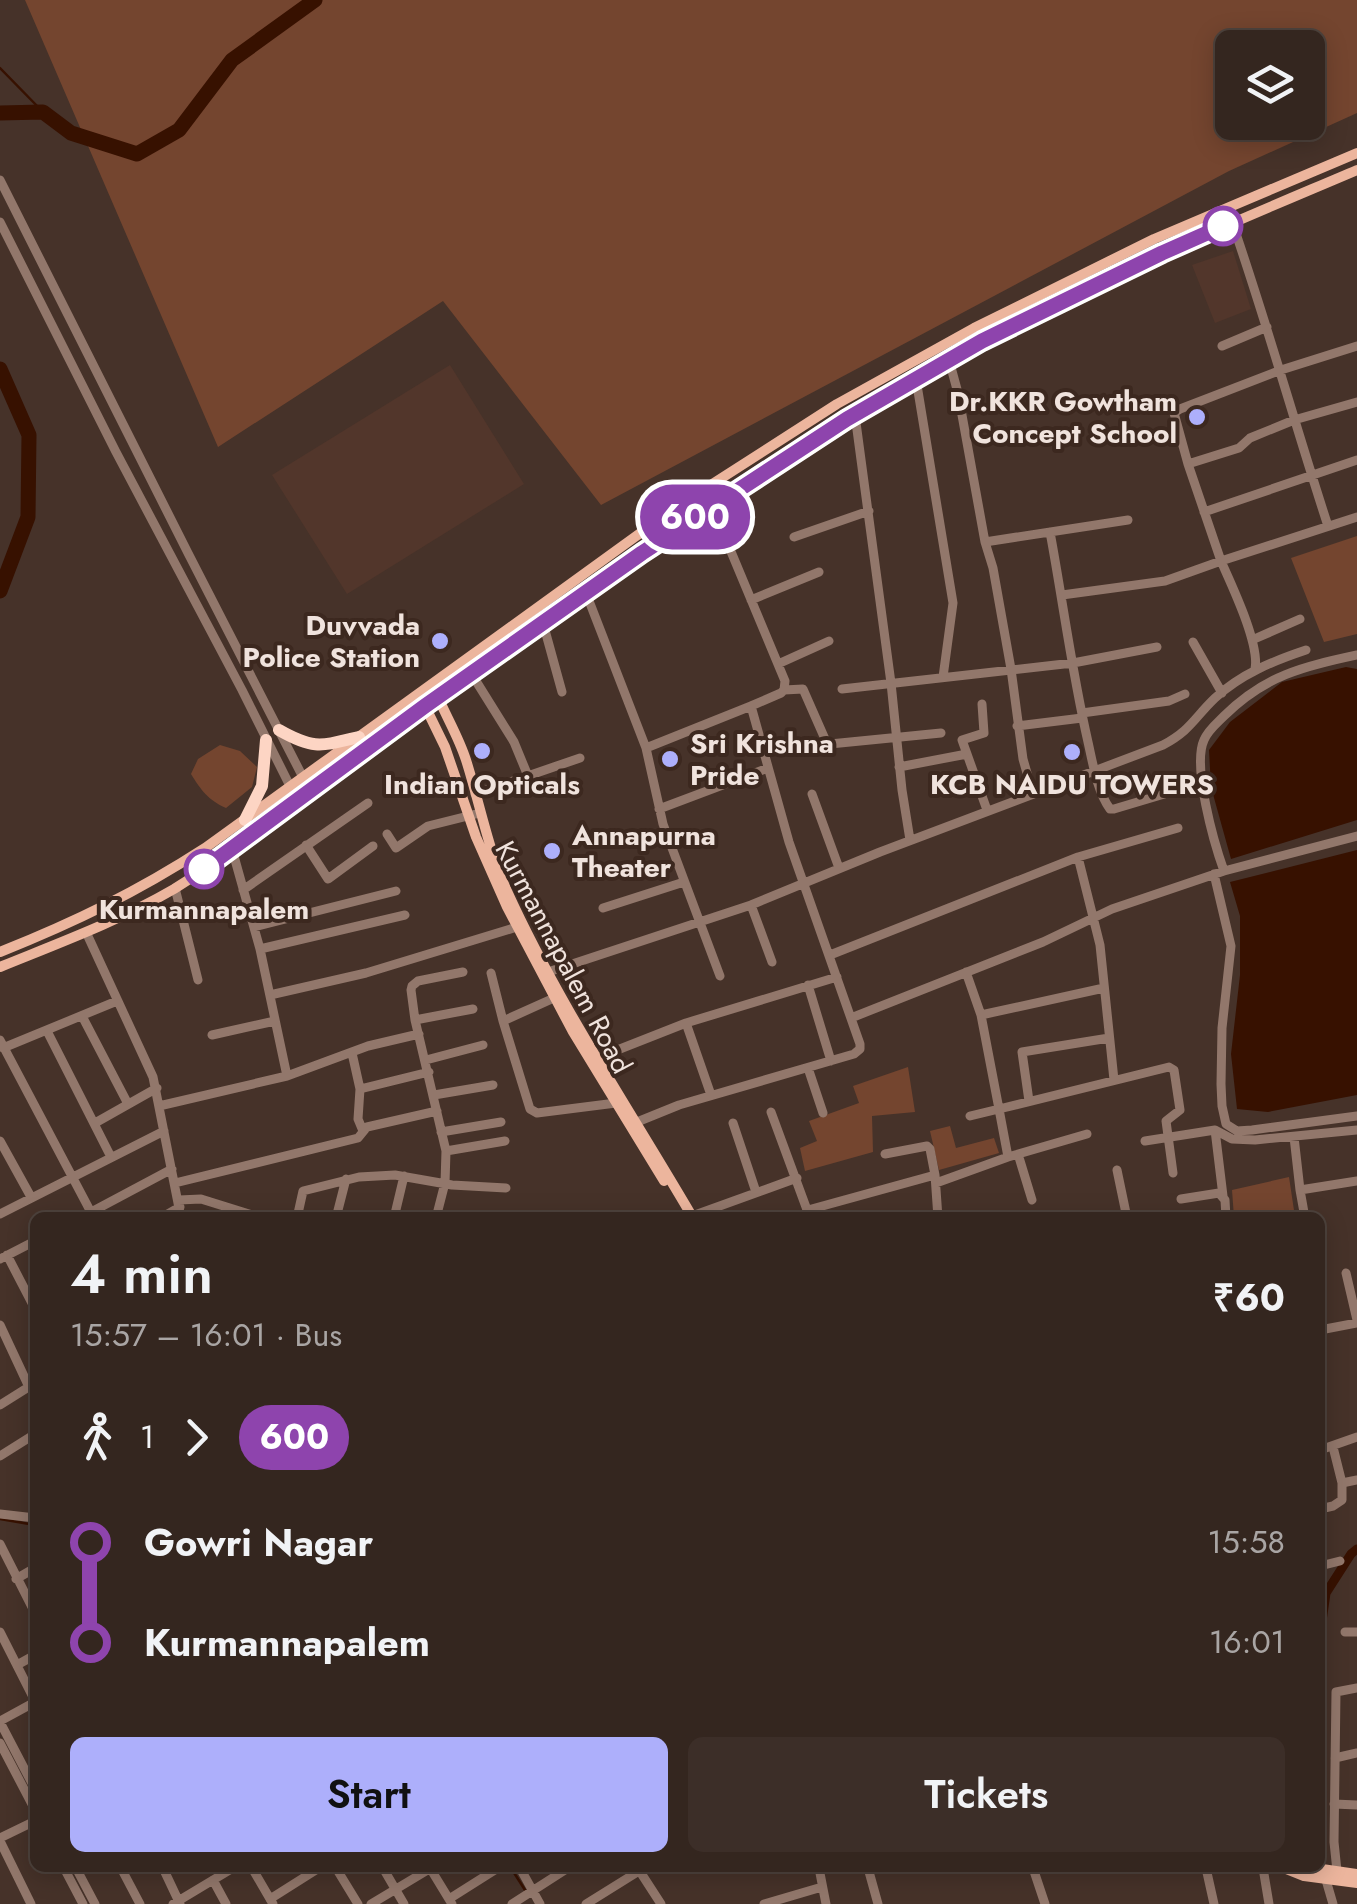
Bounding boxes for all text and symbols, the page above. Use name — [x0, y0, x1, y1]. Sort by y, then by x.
map controls — [1215, 30, 1325, 140]
button: layers — [1215, 30, 1325, 140]
unlabelled marker — [1204, 207, 1242, 245]
place label: Dr.KKR Gowtham Concept School — [949, 381, 1177, 454]
marker: Dr.KKR Gowtham Concept School — [1186, 406, 1208, 428]
line badge: 600 — [638, 484, 752, 550]
text: 600 — [660, 492, 730, 542]
place label: Duvvada Police Station — [243, 605, 420, 678]
marker: Duvvada Police Station — [429, 630, 451, 652]
place label: Sri Krishna Pride — [690, 723, 834, 796]
marker: Indian Opticals — [471, 740, 493, 762]
marker: KCB NAIDU TOWERS — [1061, 741, 1083, 763]
marker: Sri Krishna Pride — [659, 748, 681, 770]
place label: Indian Opticals — [384, 764, 580, 805]
place label: KCB NAIDU TOWERS — [930, 764, 1214, 805]
place label: Annapurna Theater — [571, 815, 716, 888]
street label: Kurmannapalem Road — [485, 834, 642, 1081]
marker: Annapurna Theater — [541, 840, 563, 862]
marker: Kurmannapalem — [185, 850, 223, 888]
place label: Kurmannapalem — [99, 889, 309, 930]
text: 4 min — [70, 1234, 213, 1314]
text: ₹60 — [1213, 1270, 1285, 1325]
text: 15:57 – 16:01 · Bus — [70, 1312, 342, 1358]
icon: walk — [70, 1410, 125, 1465]
icon: forward — [169, 1410, 224, 1465]
text: 600 — [259, 1412, 329, 1462]
text: 1 — [140, 1414, 154, 1460]
text: Gowri Nagar — [144, 1515, 373, 1570]
text: 15:58 — [1207, 1519, 1285, 1565]
text: Kurmannapalem — [144, 1615, 430, 1670]
text: 16:01 — [1209, 1619, 1285, 1665]
button: Start — [70, 1737, 668, 1852]
button: Tickets — [688, 1737, 1285, 1852]

